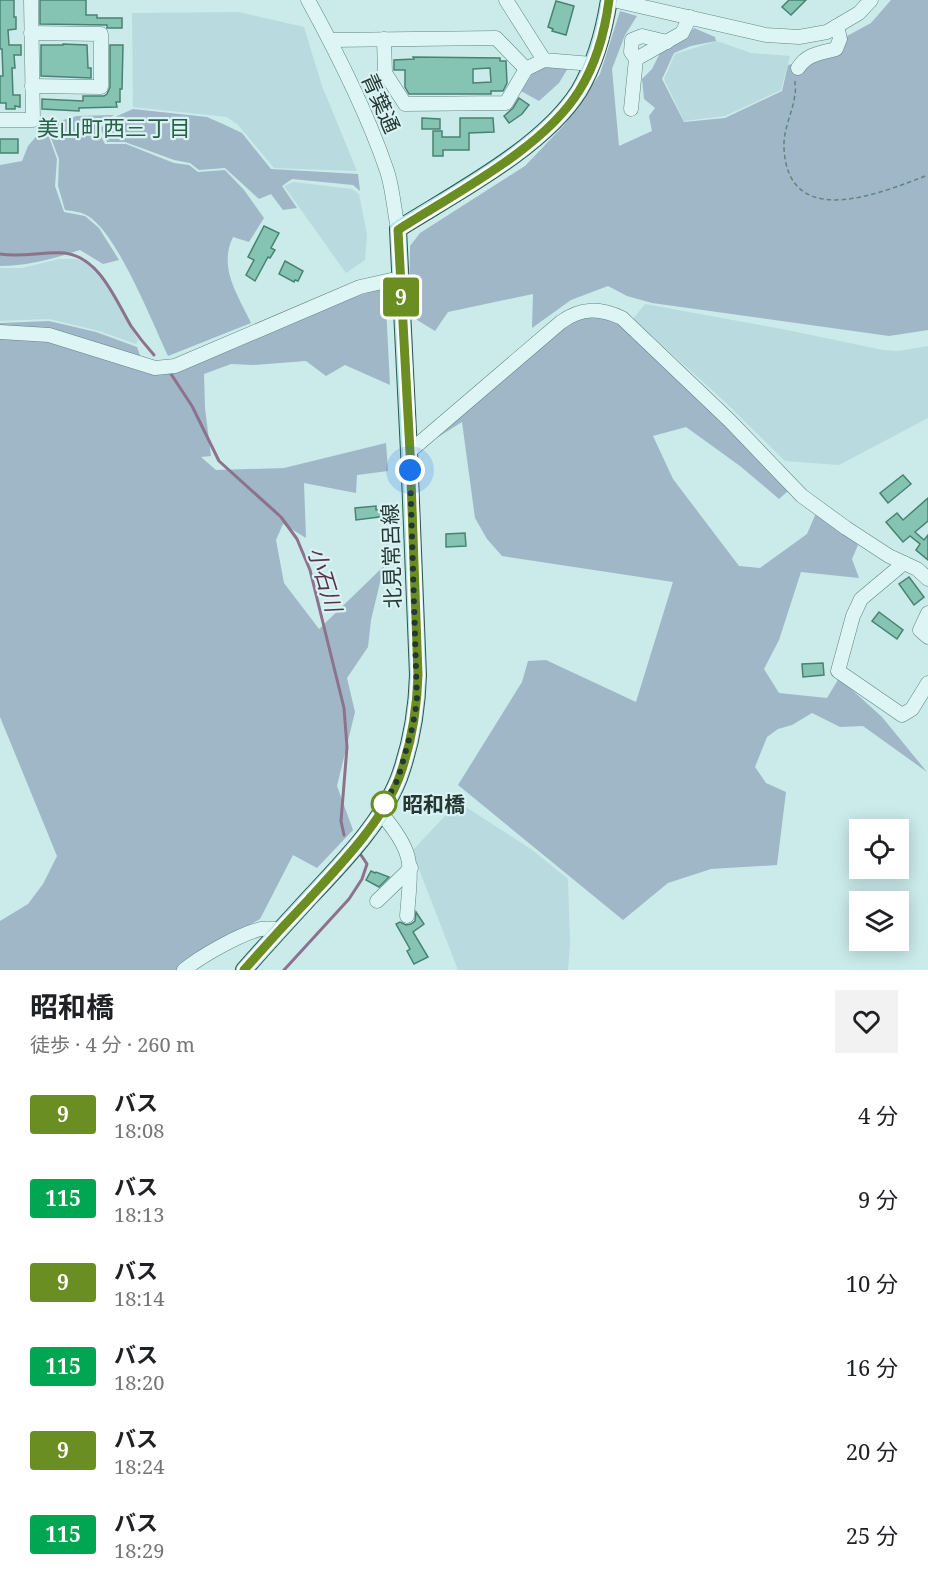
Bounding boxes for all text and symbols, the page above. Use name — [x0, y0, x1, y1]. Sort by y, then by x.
street label: 青葉通 — [355, 69, 407, 137]
district label: 美山町西三丁目 — [37, 112, 191, 142]
line badge: 9 — [382, 278, 420, 316]
text: 9 — [395, 283, 407, 311]
your location — [395, 455, 425, 485]
street label: 北見常呂線 — [375, 503, 407, 609]
water label: 小石川 — [302, 543, 351, 617]
place label: 昭和橋 — [402, 790, 465, 818]
marker: 昭和橋 — [371, 791, 397, 817]
map controls — [849, 819, 909, 951]
button: locate — [849, 819, 909, 879]
button: layers — [849, 891, 909, 951]
text: 昭和橋 — [30, 987, 114, 1025]
button: heart — [835, 990, 898, 1053]
text: 徒歩 · 4 分 · 260 m — [30, 1031, 195, 1058]
text: バス — [114, 1087, 158, 1117]
text: 9 — [57, 1100, 69, 1128]
text: 4 分 — [858, 1100, 898, 1130]
text: 18:08 — [114, 1117, 164, 1144]
text: バス — [114, 1171, 158, 1201]
text: 115 — [45, 1184, 81, 1212]
text: 9 分 — [858, 1184, 898, 1214]
text: 18:13 — [114, 1201, 164, 1228]
text: バス — [114, 1255, 158, 1285]
text: 9 — [57, 1268, 69, 1296]
text: 10 分 — [846, 1268, 898, 1298]
text: 18:14 — [114, 1285, 164, 1312]
text: バス — [114, 1339, 158, 1369]
text: 115 — [45, 1352, 81, 1380]
text: 16 分 — [846, 1352, 898, 1382]
text: 18:20 — [114, 1369, 164, 1396]
text: バス — [114, 1423, 158, 1453]
text: 9 — [57, 1436, 69, 1464]
text: 20 分 — [846, 1436, 898, 1466]
text: 18:24 — [114, 1453, 164, 1480]
text: バス — [114, 1507, 158, 1537]
text: 115 — [45, 1520, 81, 1548]
text: 25 分 — [846, 1520, 898, 1550]
text: 18:29 — [114, 1537, 164, 1564]

